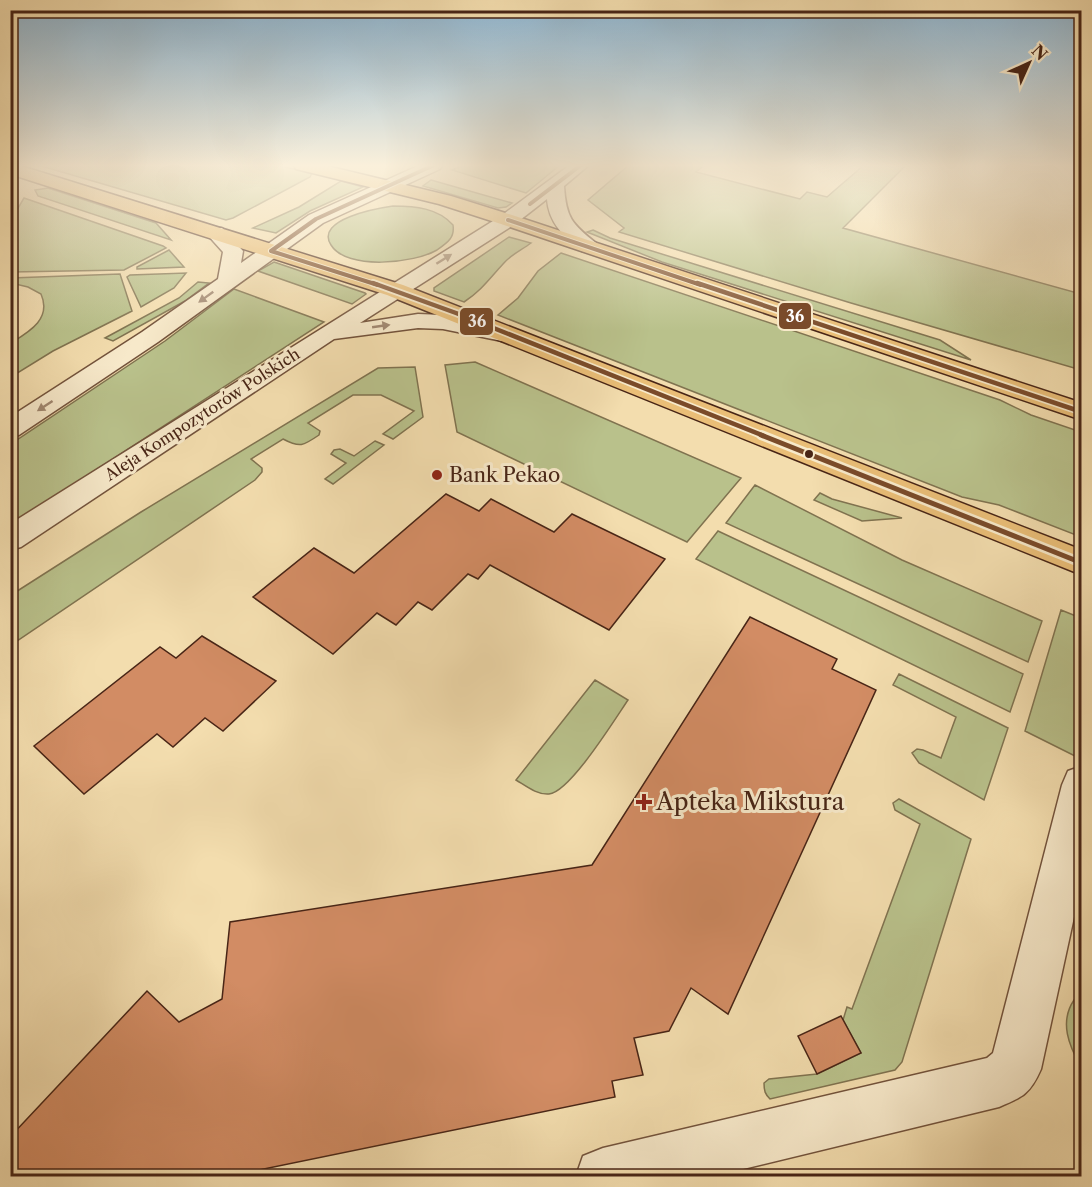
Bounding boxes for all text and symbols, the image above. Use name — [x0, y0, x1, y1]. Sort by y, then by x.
north arrow — [999, 33, 1059, 93]
text: N — [1028, 40, 1052, 64]
one-way arrow — [436, 254, 453, 265]
one-way arrow — [199, 291, 215, 303]
line badge: 36 — [778, 302, 812, 330]
text: 36 — [786, 306, 805, 326]
line badge: 36 — [459, 307, 494, 336]
text: 36 — [468, 311, 487, 331]
one-way arrow — [371, 321, 390, 331]
street label: Aleja Kompozytorów Polskich — [100, 343, 303, 485]
one-way arrow — [36, 401, 53, 412]
unlabelled marker — [803, 448, 815, 460]
place label: Bank Pekao — [449, 463, 560, 487]
marker: Bank Pekao — [430, 468, 444, 482]
place label: Apteka Mikstura — [655, 787, 845, 816]
marker: Apteka Mikstura — [637, 795, 651, 809]

